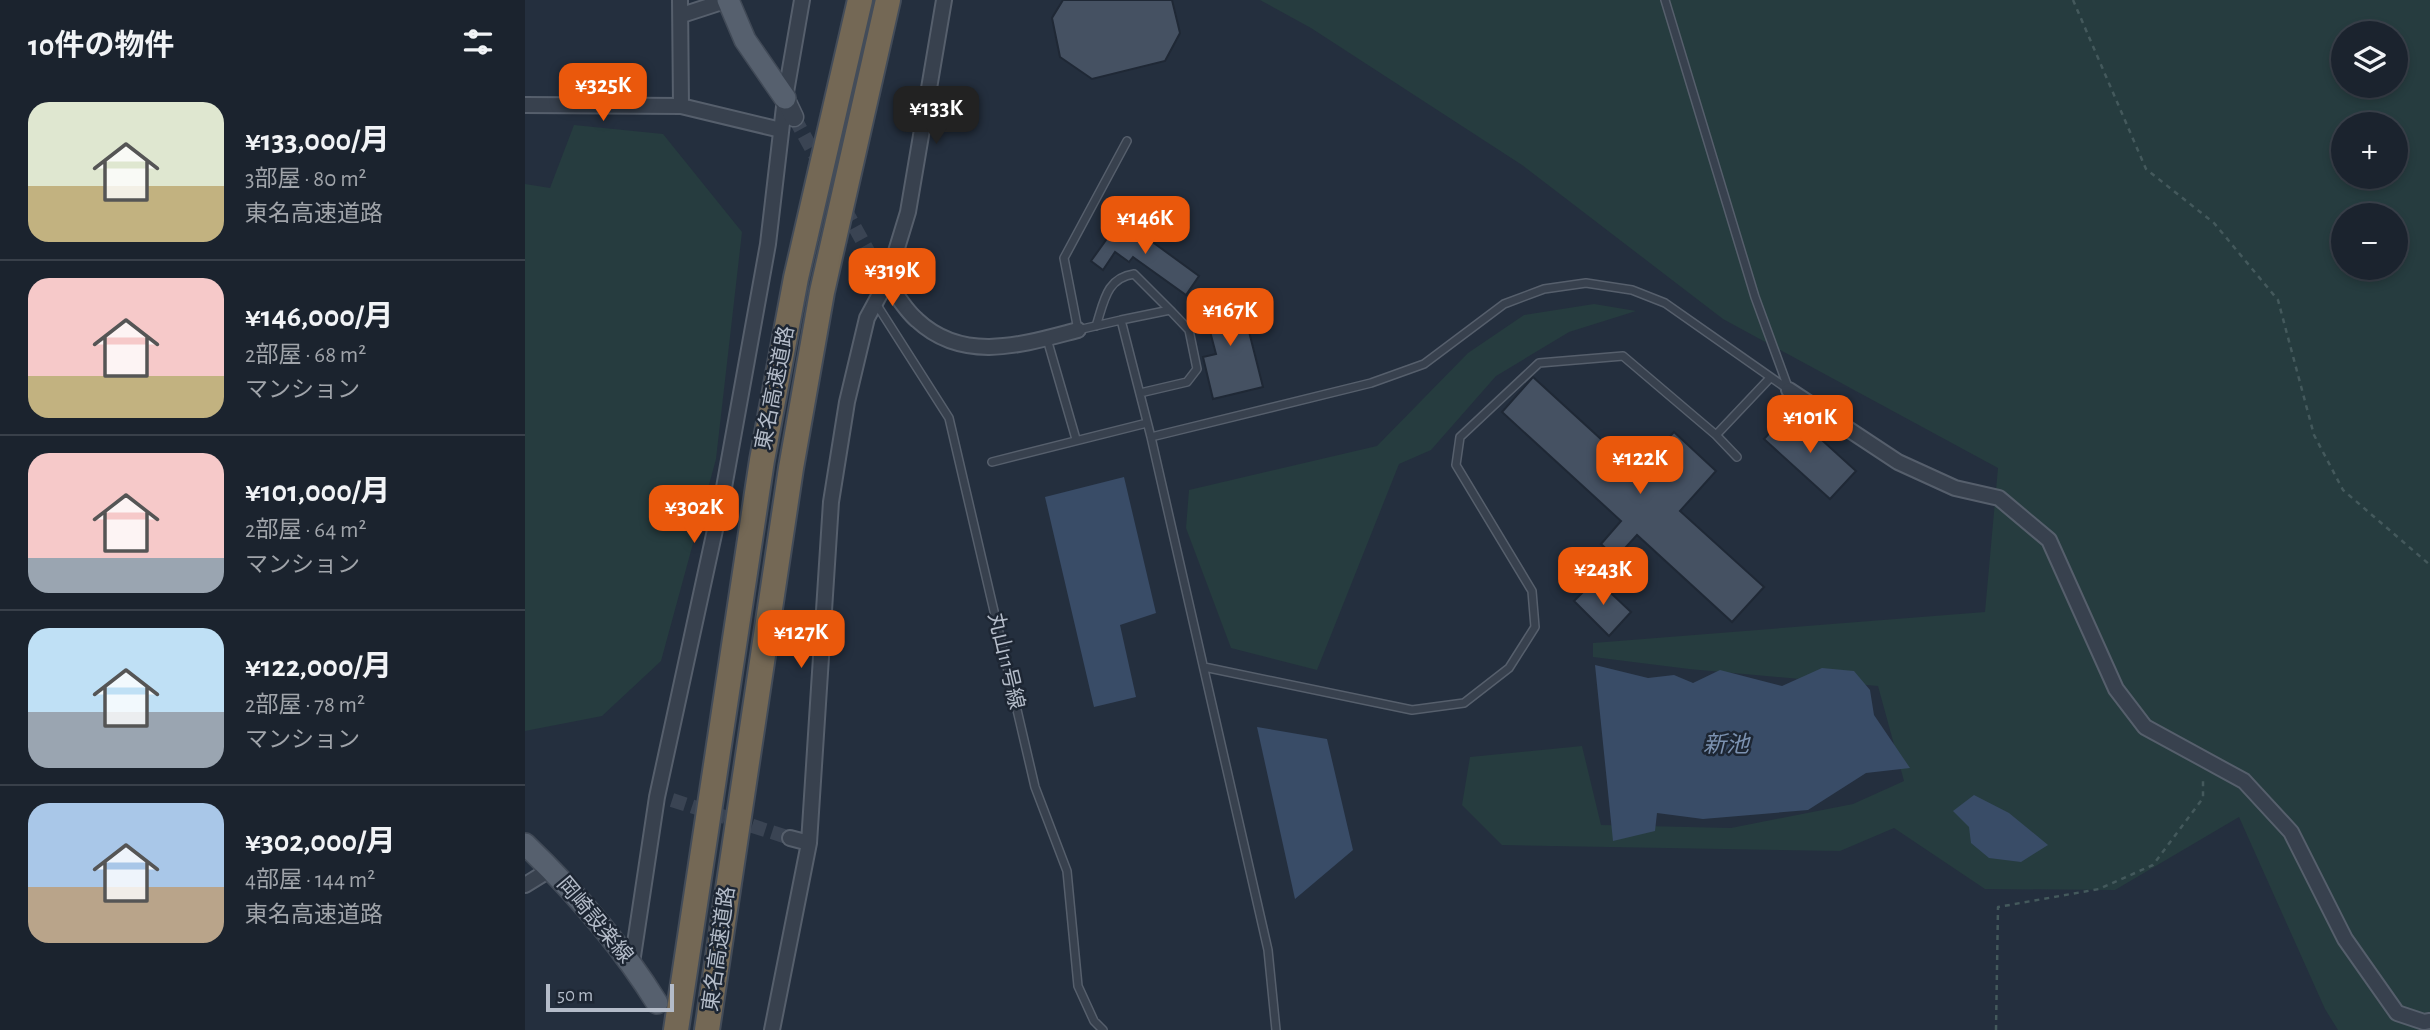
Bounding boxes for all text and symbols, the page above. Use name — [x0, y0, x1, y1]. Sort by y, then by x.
map controls — [2331, 21, 2408, 280]
button: layers — [2331, 21, 2408, 98]
icon: filters — [459, 23, 497, 61]
text: 10件の物件 — [28, 31, 174, 61]
pin: ¥325K — [554, 64, 652, 123]
text: ¥325K — [575, 74, 631, 97]
pin: ¥133K — [887, 86, 985, 146]
text: ¥133K — [909, 97, 963, 120]
button: + — [2331, 112, 2408, 189]
text: ¥133,000/月 — [245, 126, 390, 156]
icon: home — [84, 130, 168, 214]
text: 3部屋 · 80 m² — [245, 168, 367, 191]
pin: ¥146K — [1096, 196, 1194, 256]
text: 東名高速道路 — [245, 203, 383, 226]
button: − — [2331, 203, 2408, 280]
text: ¥146K — [1117, 207, 1173, 230]
pin: ¥319K — [843, 248, 941, 308]
text: ¥319K — [865, 259, 919, 282]
pin: ¥167K — [1181, 288, 1279, 348]
text: ¥167K — [1203, 299, 1257, 322]
text: ¥146,000/月 — [245, 302, 393, 332]
icon: home — [84, 306, 168, 390]
street label: 東名高速道路 — [752, 324, 797, 452]
text: 2部屋 · 68 m² — [245, 344, 366, 367]
text: マンション — [245, 379, 360, 402]
pin: ¥101K — [1761, 396, 1859, 455]
text: ¥101K — [1783, 406, 1837, 429]
pin: ¥122K — [1591, 436, 1689, 496]
text: ¥122K — [1612, 447, 1668, 470]
text: ¥101,000/月 — [245, 477, 390, 507]
icon: home — [84, 481, 168, 565]
pin: ¥302K — [645, 486, 743, 545]
text: ¥302K — [665, 496, 723, 519]
text: 2部屋 · 64 m² — [245, 519, 366, 542]
pin: ¥243K — [1554, 548, 1652, 607]
text: マンション — [245, 554, 360, 577]
text: ¥243K — [1574, 558, 1632, 581]
pin: ¥127K — [752, 610, 850, 670]
street label: 丸山11号線 — [985, 610, 1028, 711]
text: ¥127K — [774, 621, 828, 644]
text: ¥122,000/月 — [245, 652, 392, 682]
icon: home — [84, 656, 168, 740]
text: 2部屋 · 78 m² — [245, 694, 365, 717]
text: マンション — [245, 729, 360, 752]
water label: 新池 — [1703, 732, 1751, 757]
text: ¥302,000/月 — [245, 827, 396, 857]
icon: home — [84, 831, 168, 915]
text: 4部屋 · 144 m² — [245, 869, 375, 892]
street label: 岡崎設楽線 — [553, 872, 638, 967]
street label: 東名高速道路 — [699, 885, 738, 1013]
text: 東名高速道路 — [245, 904, 383, 927]
scale bar — [546, 981, 674, 1013]
text: 50 m — [557, 986, 593, 1005]

